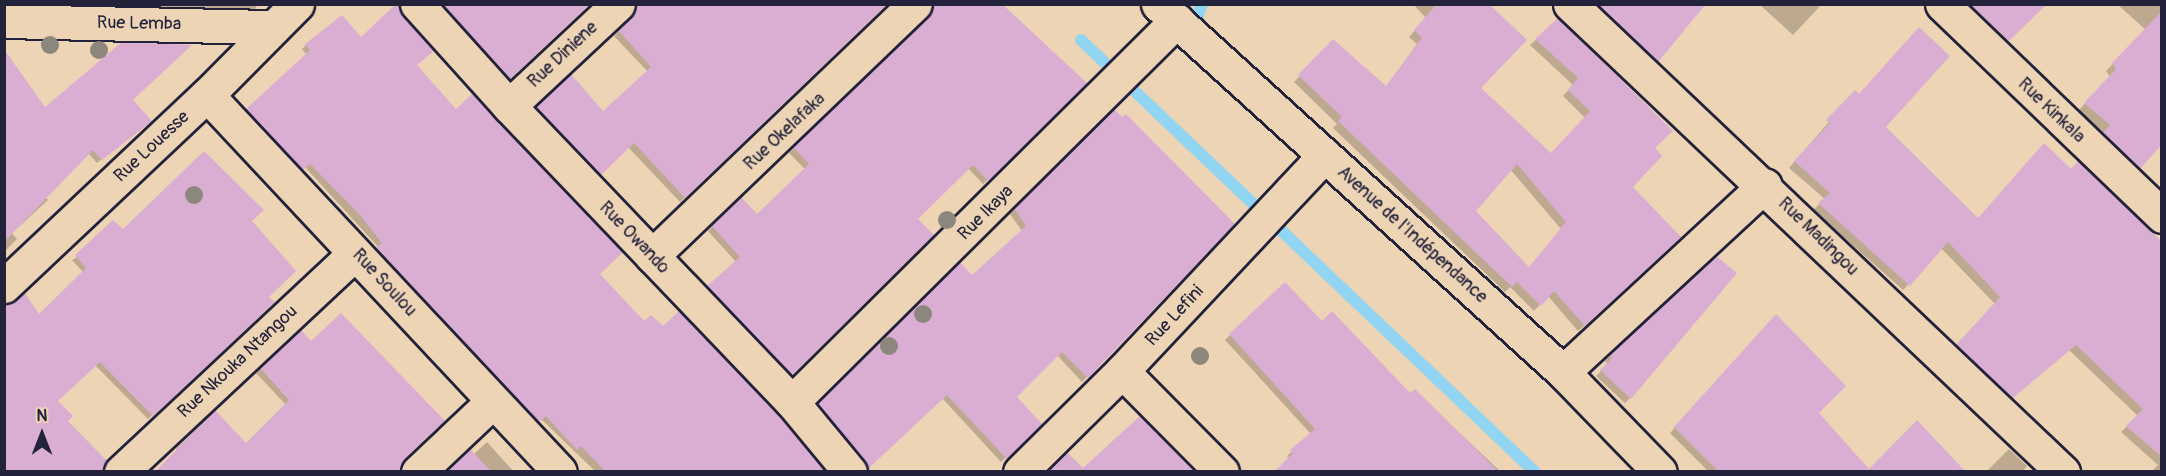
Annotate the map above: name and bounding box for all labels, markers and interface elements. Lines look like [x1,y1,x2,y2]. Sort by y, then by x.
street label: Rue Lemba [97,12,181,36]
street label: Rue Diniene [524,17,602,93]
street label: Rue Kinkala [2013,74,2089,148]
street label: Rue Okelafaka [740,89,830,175]
street label: Rue Louesse [110,107,194,187]
street label: Avenue de l'Indépendance [1332,162,1492,308]
street label: Rue Ikaya [954,181,1018,245]
street label: Rue Madingou [1773,193,1863,281]
street label: Rue Owando [594,197,674,279]
street label: Rue Soulou [347,245,421,321]
street label: Rue Lefini [1141,281,1209,351]
street label: Rue Nkouka Ntangou [174,301,302,423]
north arrow [12,404,72,464]
text: N [37,406,47,426]

